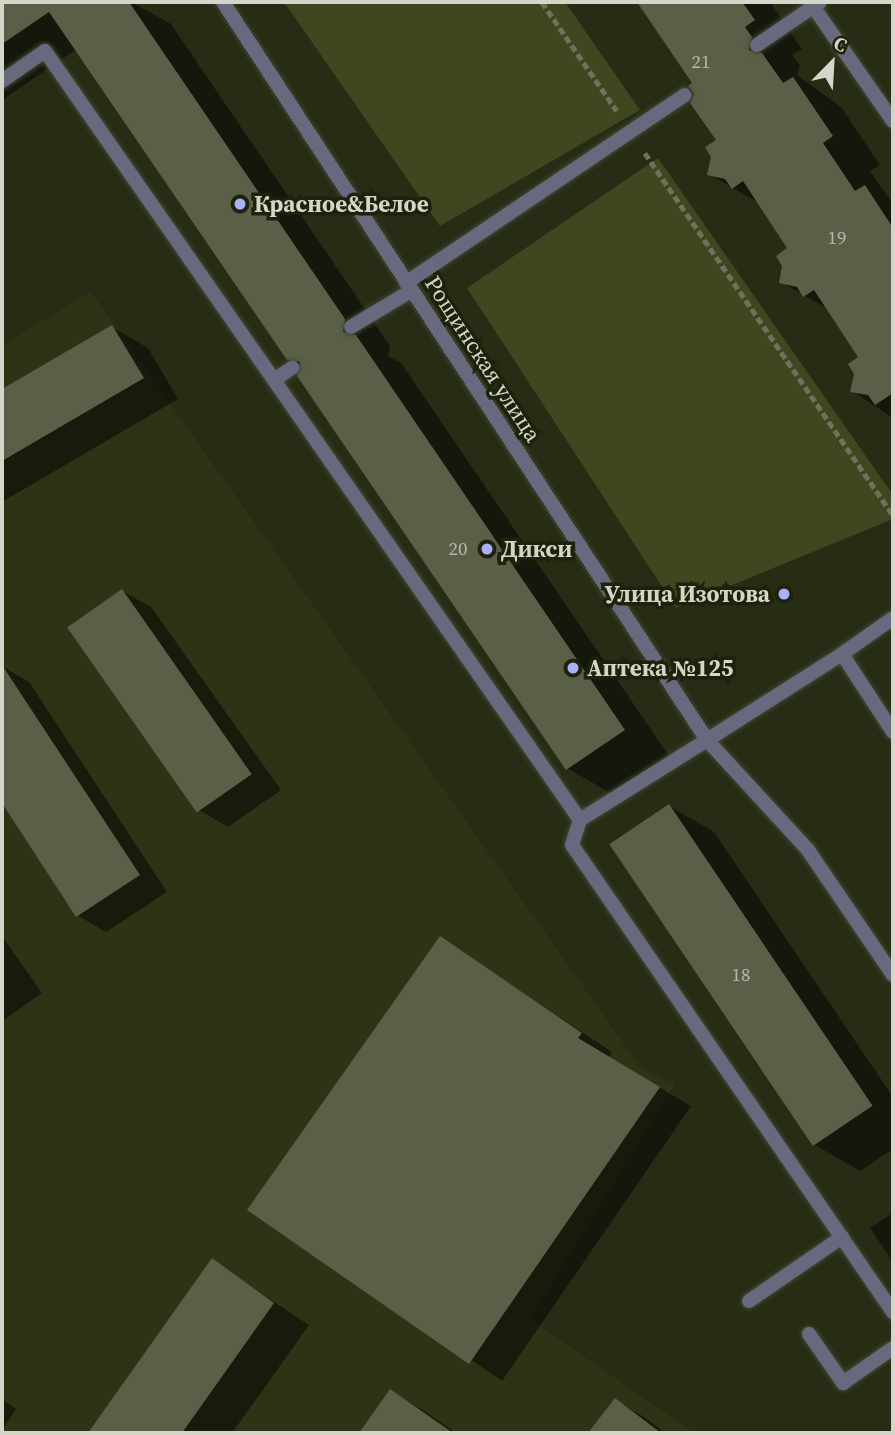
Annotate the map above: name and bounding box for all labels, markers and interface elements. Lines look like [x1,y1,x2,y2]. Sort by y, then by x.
north arrow [797,28,867,98]
text: С [830,30,851,58]
house number: 21 [692,51,710,73]
place label: Красное&Белое [254,190,429,218]
marker: Красное&Белое [232,196,248,212]
house number: 19 [828,227,846,249]
street label: Рощинская улица [419,271,547,447]
place label: Дикси [501,535,572,563]
house number: 20 [449,538,467,560]
marker: Дикси [479,541,495,557]
place label: Улица Изотова [604,580,770,608]
marker: Улица Изотова [776,586,792,602]
place label: Аптека №125 [587,654,733,682]
marker: Аптека №125 [565,660,581,676]
house number: 18 [732,964,750,986]

